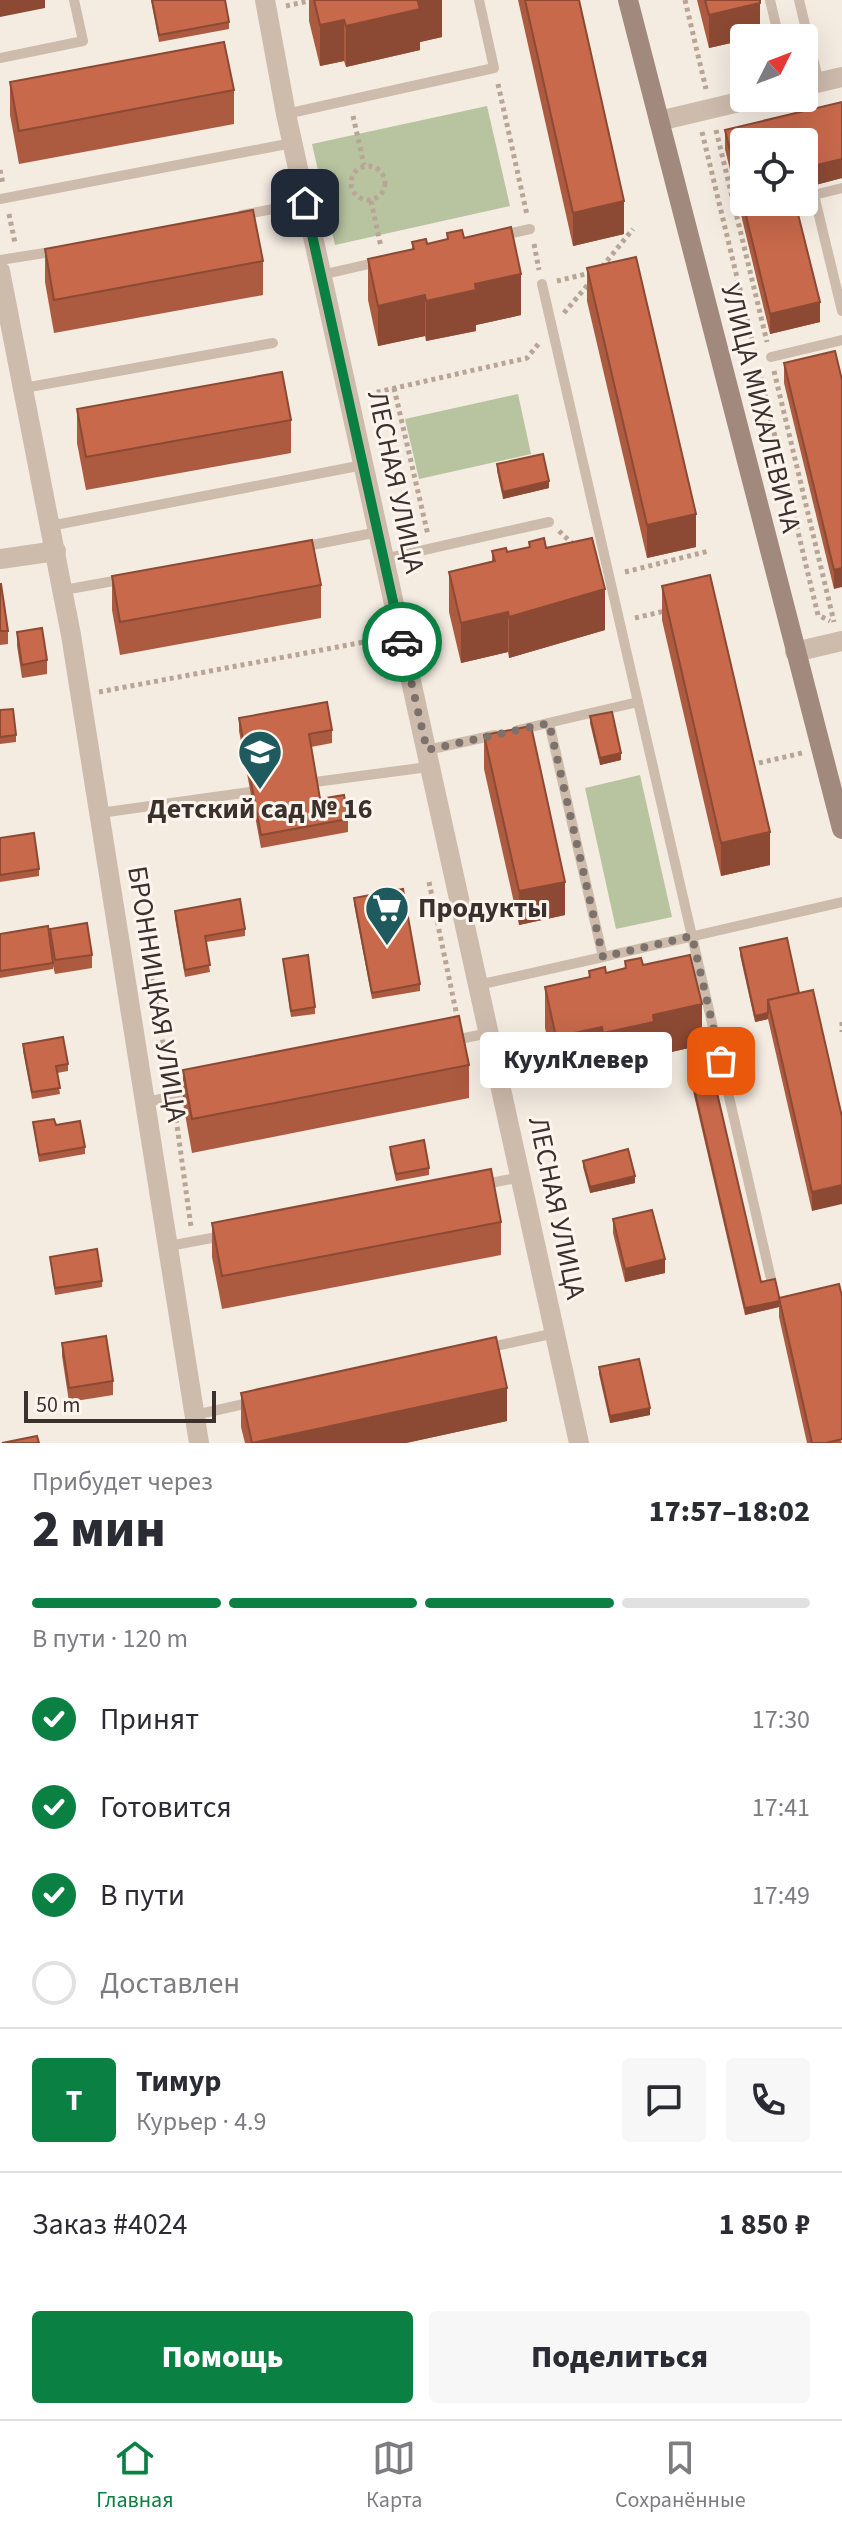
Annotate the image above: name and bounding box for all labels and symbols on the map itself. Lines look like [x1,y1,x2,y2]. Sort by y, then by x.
north arrow [730,24,818,112]
pin [271,169,339,237]
street label: УЛИЦА МИХАЛЕВИЧА [711,279,811,537]
street label: ЛЕСНАЯ УЛИЦА [357,387,435,578]
courier [362,602,442,682]
school or university icon: Детский сад № 16 [236,728,284,791]
place label: Детский сад № 16 [147,789,373,829]
street label: БРОННИЦКАЯ УЛИЦА [117,863,197,1126]
supermarket icon: Продукты [363,884,411,947]
place label: Продукты [418,888,548,928]
pin [687,1027,755,1095]
callout: КуулКлевер [481,1033,673,1089]
street label: ЛЕСНАЯ УЛИЦА [518,1113,596,1304]
scale bar [24,1387,216,1423]

